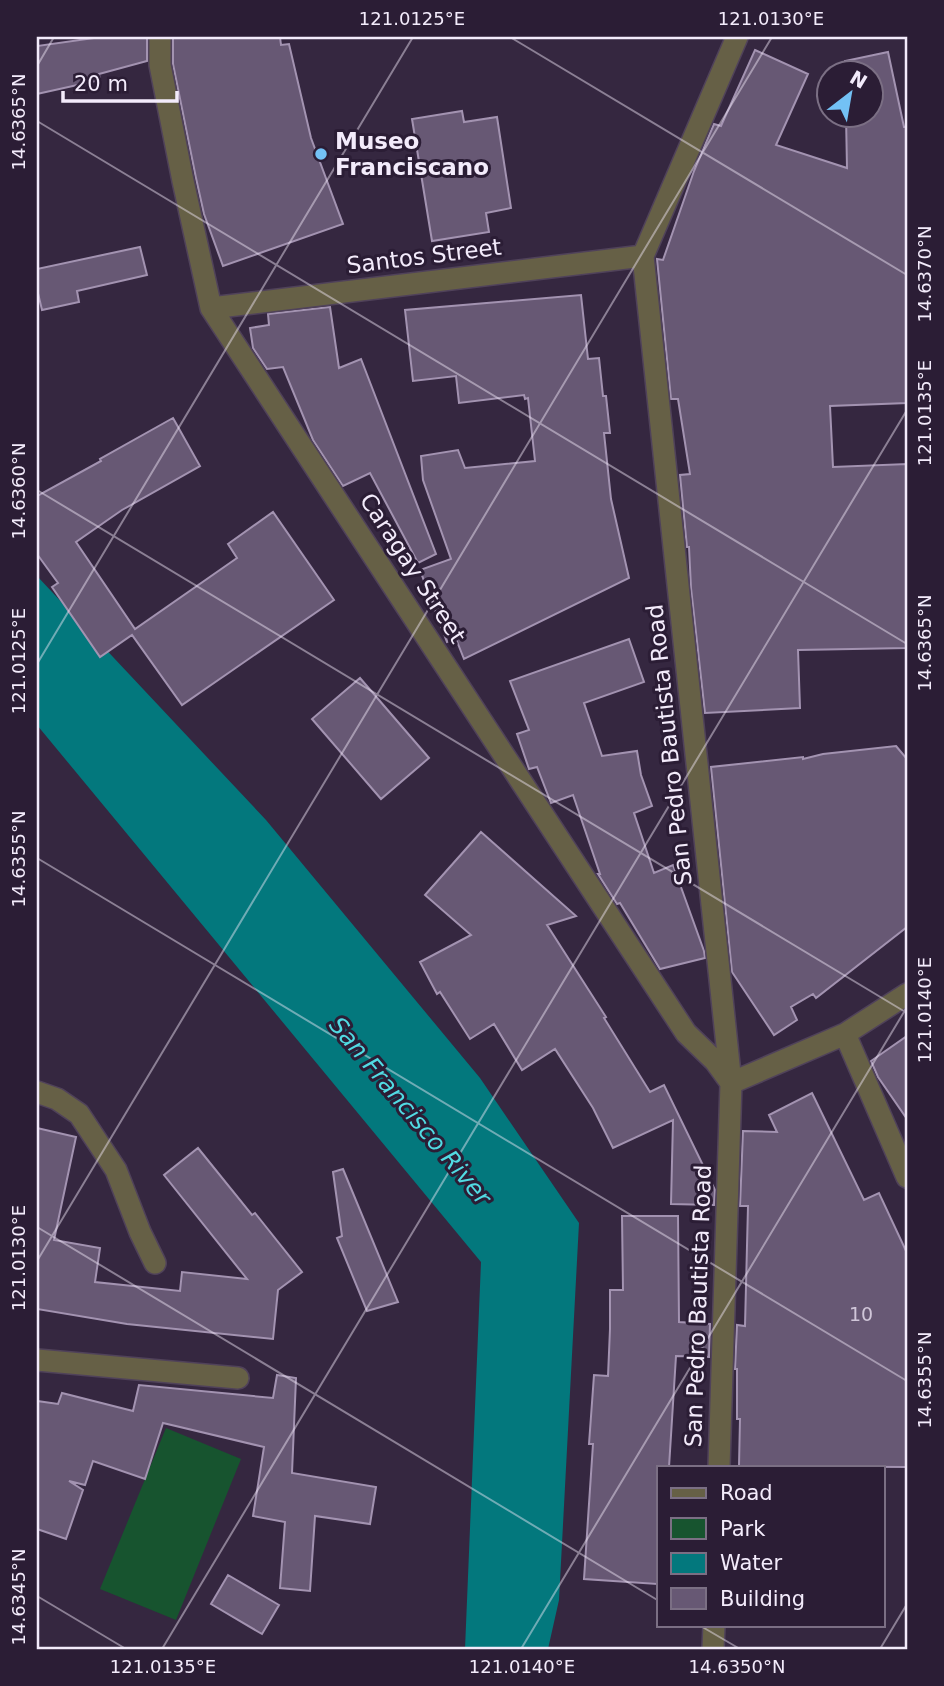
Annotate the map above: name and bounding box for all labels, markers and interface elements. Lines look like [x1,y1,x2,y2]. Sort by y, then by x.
text: 121.0125°E [359,8,465,29]
text: 121.0130°E [718,8,824,29]
scale bar [63,60,177,104]
north arrow [814,60,884,130]
text: N [846,66,871,93]
text: 20 m [74,72,128,96]
text: 14.6365°N [8,74,29,170]
place label: Museo Franciscano [335,128,489,180]
marker: Museo Franciscano [313,146,329,162]
text: 14.6370°N [914,226,935,322]
street label: Santos Street [345,234,503,278]
text: 121.0135°E [914,360,935,466]
text: 14.6360°N [8,443,29,539]
street label: Caragay Street [355,488,471,648]
text: 14.6365°N [914,595,935,691]
street label: San Pedro Bautista Road [641,603,697,887]
text: 121.0125°E [8,608,29,714]
text: 14.6355°N [8,811,29,907]
text: 121.0140°E [914,957,935,1063]
water label: San Francisco River [323,1011,498,1212]
street label: San Pedro Bautista Road [680,1164,716,1448]
text: 121.0130°E [8,1205,29,1311]
house number: 10 [849,1303,873,1325]
text: 14.6355°N [914,1332,935,1428]
legend [657,1466,884,1626]
text: Road [720,1481,773,1505]
text: Park [720,1517,766,1541]
text: 14.6345°N [8,1549,29,1645]
text: Water [720,1551,782,1575]
text: Building [720,1587,805,1611]
text: 121.0135°E [110,1656,216,1677]
text: 121.0140°E [469,1656,575,1677]
text: 14.6350°N [689,1656,785,1677]

